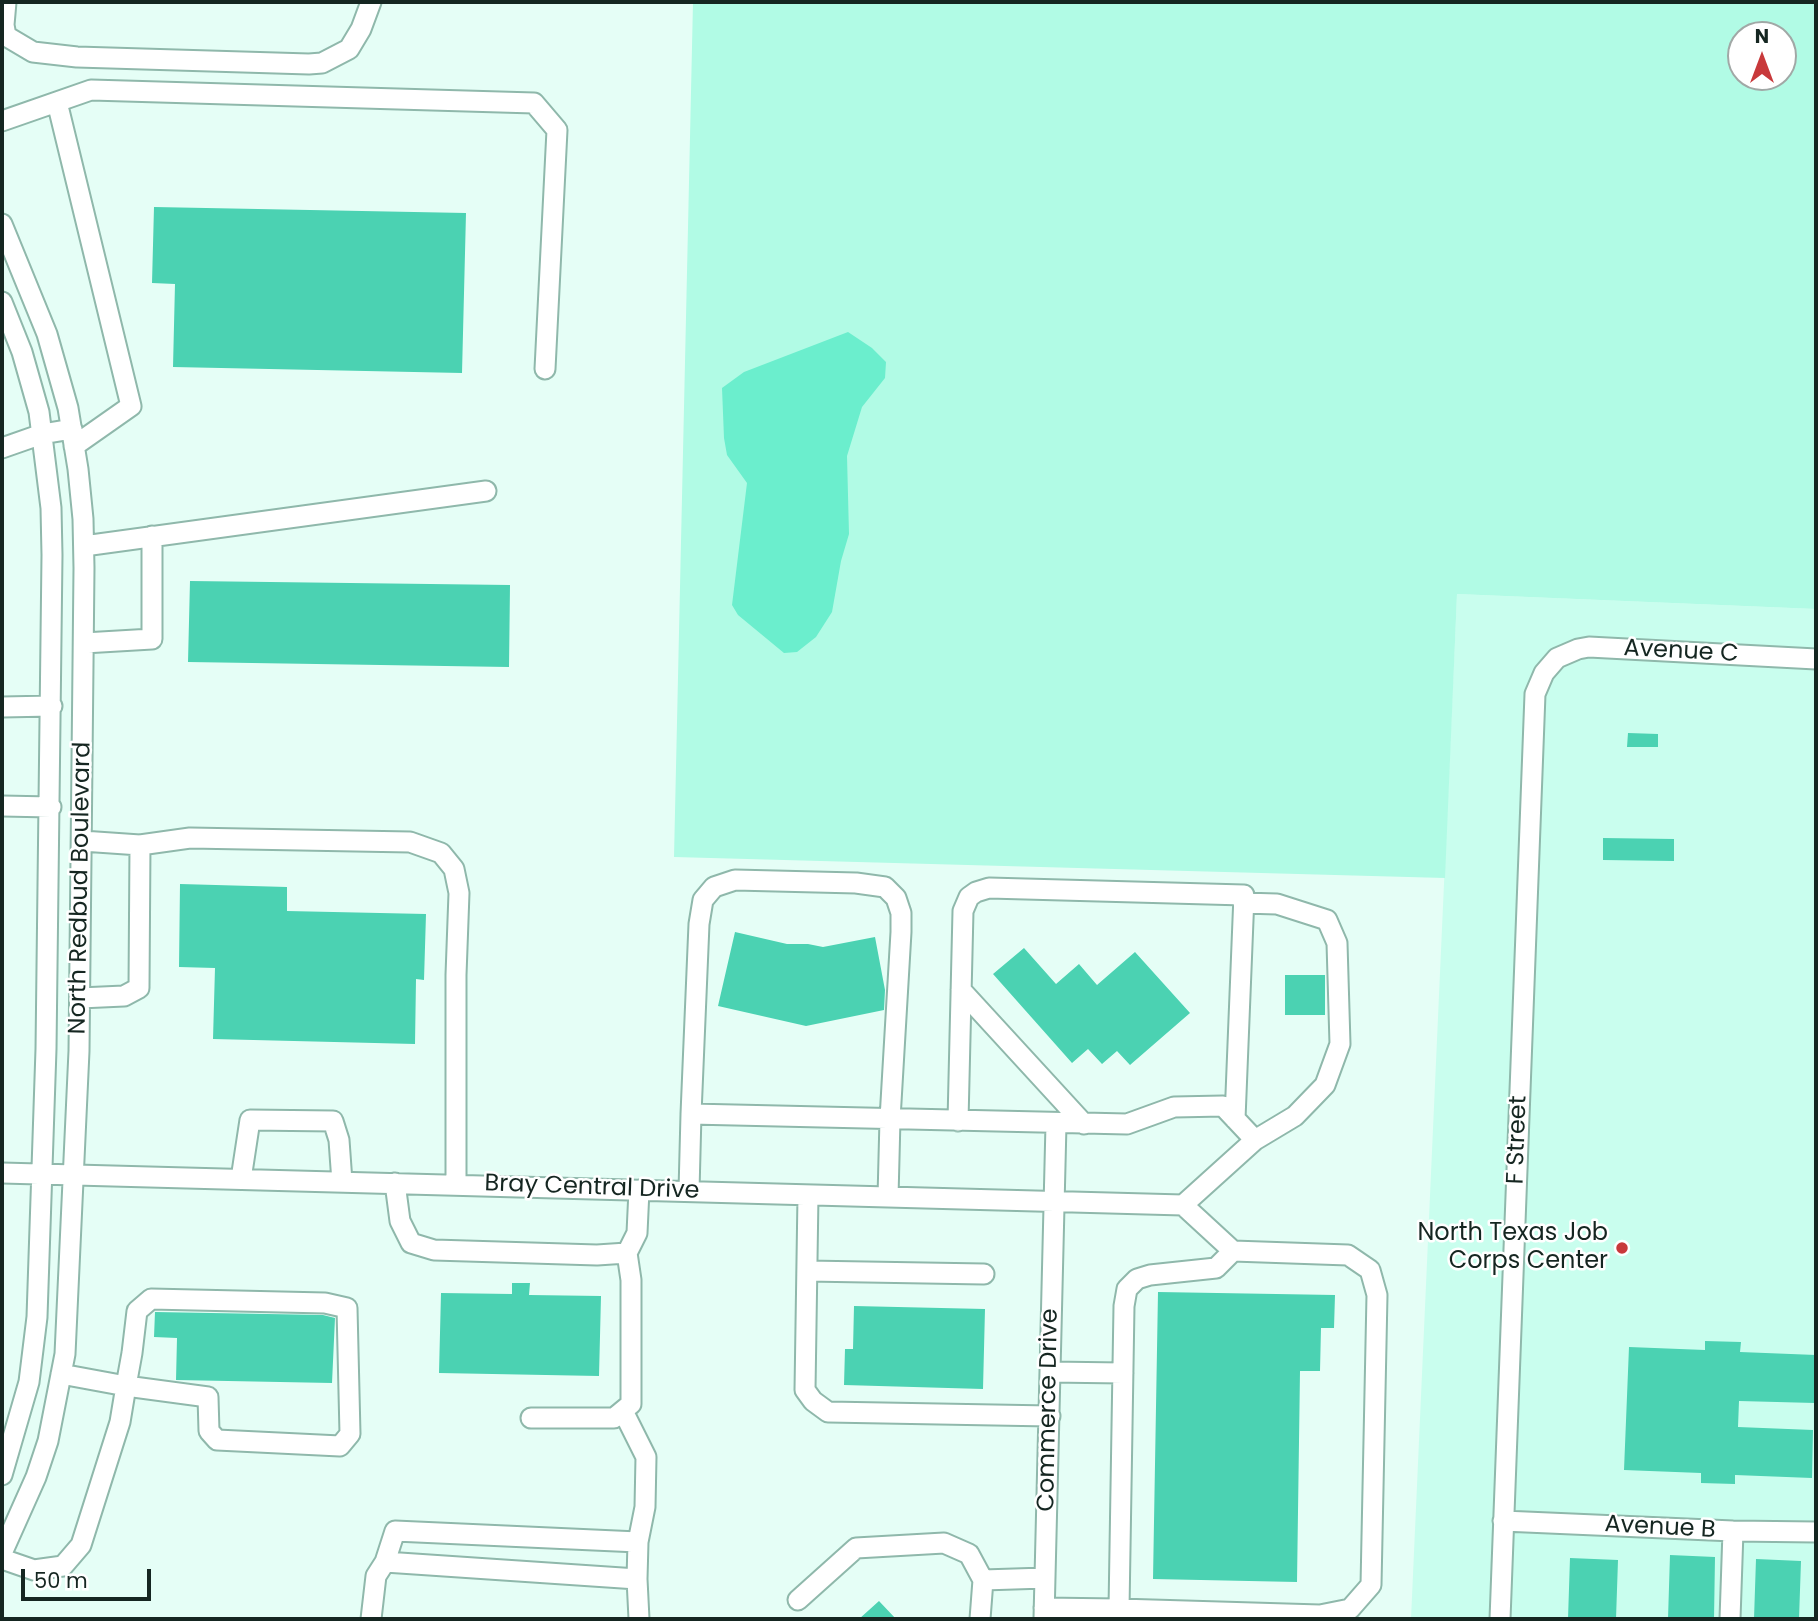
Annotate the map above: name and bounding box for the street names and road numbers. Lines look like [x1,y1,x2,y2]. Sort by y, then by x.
street label: Avenue C [1623,635,1739,669]
street label: North Redbud Boulevard [64,741,98,1035]
street label: F Street [1502,1095,1534,1185]
street label: Bray Central Drive [484,1170,700,1206]
street label: Commerce Drive [1033,1308,1065,1512]
street label: Avenue B [1604,1511,1716,1545]

